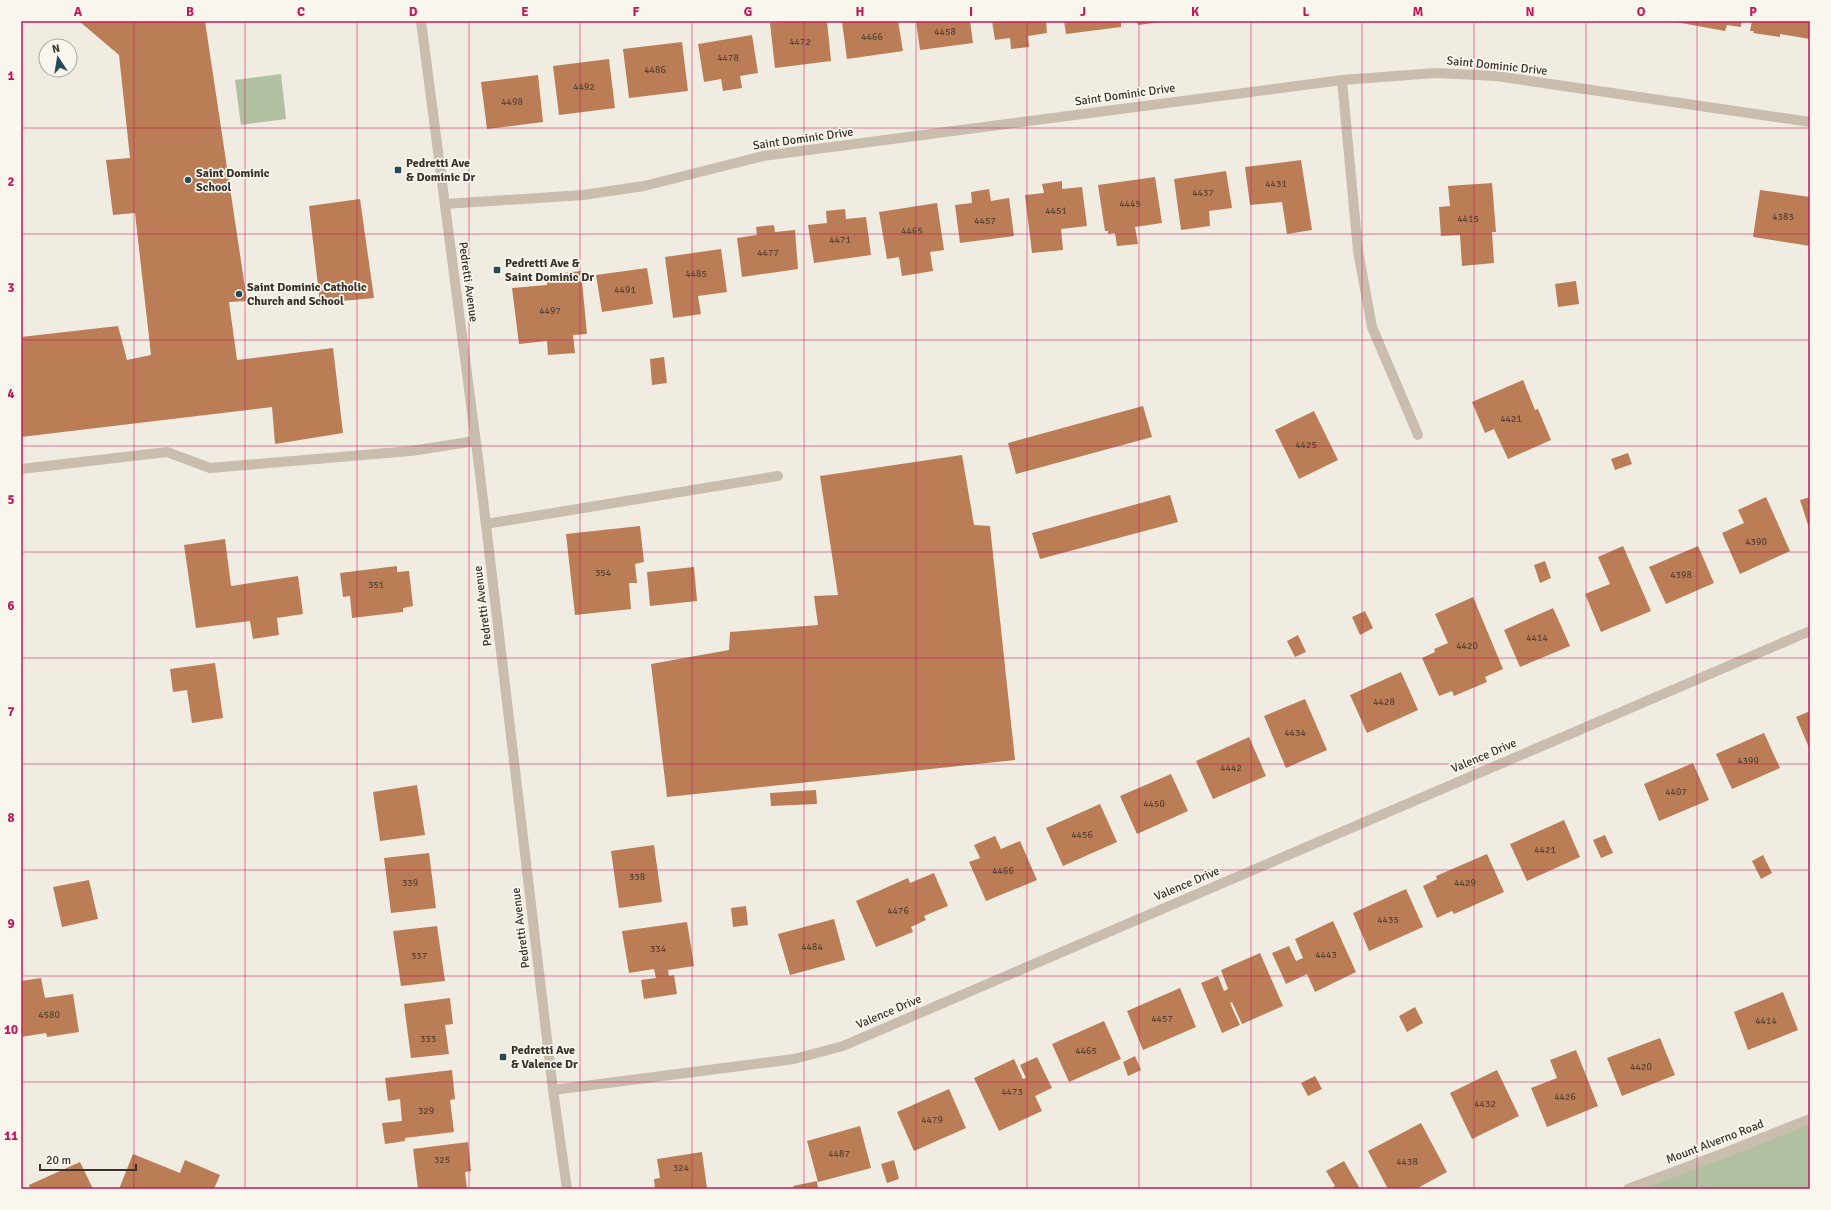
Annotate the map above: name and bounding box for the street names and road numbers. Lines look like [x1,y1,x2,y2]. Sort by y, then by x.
street label: Saint Dominic Drive [1446,53,1548,79]
street label: Saint Dominic Drive [1074,81,1176,109]
street label: Saint Dominic Drive [752,125,854,153]
street label: Pedretti Avenue [455,241,481,323]
street label: Pedretti Avenue [471,565,495,647]
street label: Valence Drive [1449,736,1519,776]
street label: Valence Drive [1152,864,1222,904]
street label: Pedretti Avenue [509,887,533,969]
street label: Valence Drive [854,992,924,1032]
street label: Mount Alverno Road [1664,1116,1766,1168]

